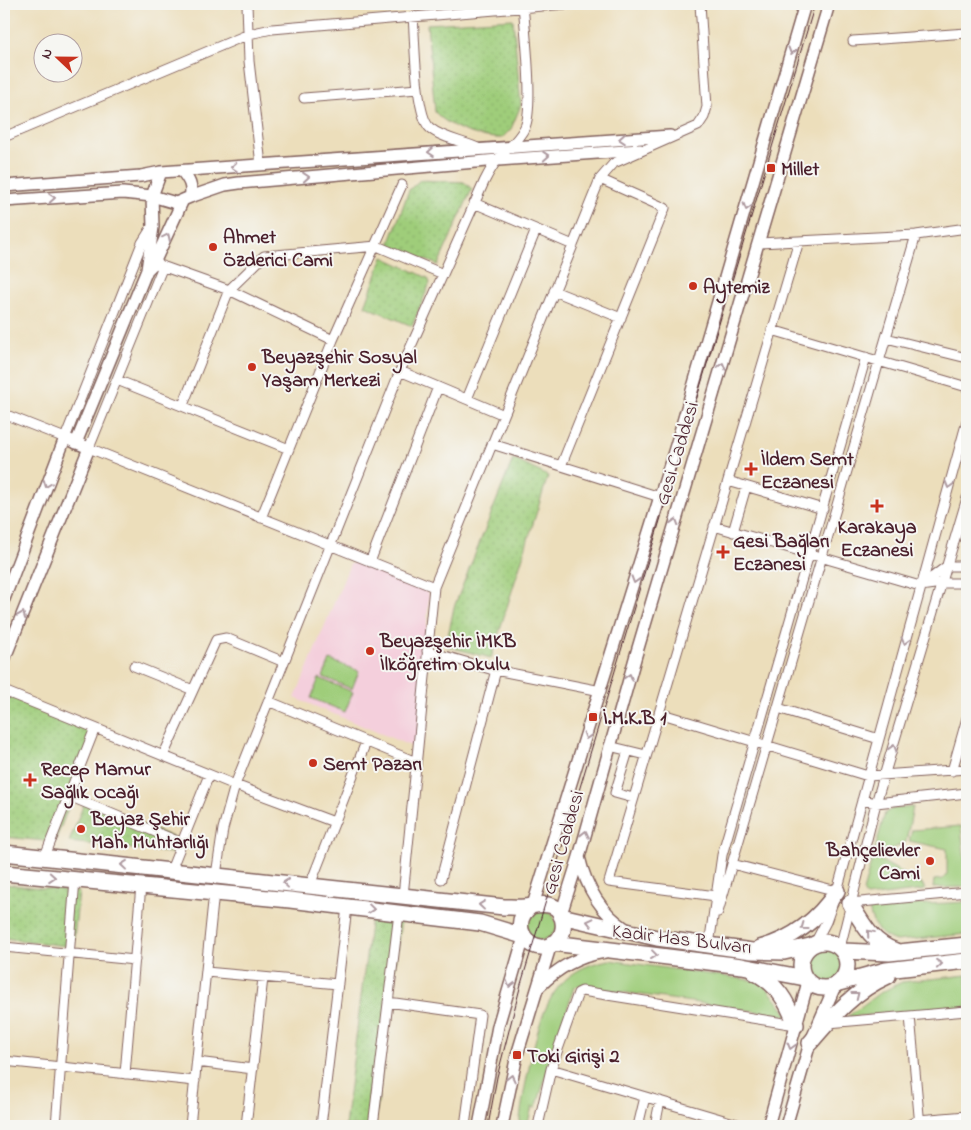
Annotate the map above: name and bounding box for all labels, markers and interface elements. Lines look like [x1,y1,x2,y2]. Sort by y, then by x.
north arrow [32,32,82,82]
text: N [36,45,59,62]
one-way arrow [787,46,797,54]
one-way arrow [618,134,626,145]
one-way arrow [427,147,435,158]
one-way arrow [543,151,551,162]
place label: Millet [781,156,819,185]
one-way arrow [230,161,238,172]
marker: Millet [765,162,777,174]
one-way arrow [302,171,310,182]
one-way arrow [49,192,57,203]
one-way arrow [742,202,752,210]
place label: Ahmet Özderici Cami [223,224,333,276]
one-way arrow [161,233,171,242]
marker: Ahmet Özderici Cami [207,241,219,253]
place label: Aytemiz [703,274,770,304]
marker: Aytemiz [687,280,699,292]
place label: Beyazşehir Sosyal Yaşam Merkezi [261,344,417,396]
marker: Beyazşehir Sosyal Yaşam Merkezi [246,361,258,373]
one-way arrow [717,362,727,371]
street label: Gesi Caddesi [649,398,708,509]
place label: İldem Semt Eczanesi [761,446,854,498]
marker: İldem Semt Eczanesi [745,463,757,475]
one-way arrow [43,479,53,488]
one-way arrow [945,480,955,488]
marker: Karakaya Eczanesi [871,500,883,512]
place label: Karakaya Eczanesi [838,514,917,566]
one-way arrow [670,518,680,526]
place label: Gesi Bağları Eczanesi [733,528,830,580]
marker: Gesi Bağları Eczanesi [717,546,729,558]
one-way arrow [630,576,640,584]
one-way arrow [16,611,26,619]
place label: Beyazşehir İMKB İlköğretim Okulu [379,628,517,681]
one-way arrow [901,637,911,645]
marker: Beyazşehir İMKB İlköğretim Okulu [364,645,376,657]
one-way arrow [624,674,634,682]
place label: İ.M.K.B 1 [603,705,667,734]
marker: İ.M.K.B 1 [587,711,599,723]
one-way arrow [583,731,593,739]
one-way arrow [887,745,897,753]
place label: Semt Pazarı [323,751,423,780]
place label: Recep Mamur Sağlık Ocağı [41,756,152,809]
marker: Semt Pazarı [307,757,319,769]
marker: Recep Mamur Sağlık Ocağı [23,773,37,787]
street label: Gesi Caddesi [536,787,593,898]
place label: Beyaz Şehir Mah. Muhtarlığı [90,806,209,859]
marker: Beyaz Şehir Mah. Muhtarlığı [75,823,87,835]
one-way arrow [579,829,590,838]
place label: Bahçelievler Cami [825,837,921,889]
marker: Bahçelievler Cami [924,855,936,867]
one-way arrow [120,860,128,871]
one-way arrow [49,871,57,882]
one-way arrow [281,878,289,889]
one-way arrow [478,900,486,911]
one-way arrow [367,903,375,914]
one-way arrow [585,917,594,928]
street label: Kadir Has Bulvarı [610,918,753,963]
one-way arrow [801,921,810,930]
one-way arrow [867,929,876,938]
one-way arrow [650,949,658,959]
one-way arrow [935,959,943,970]
one-way arrow [506,979,516,988]
one-way arrow [850,992,859,1000]
one-way arrow [786,1041,796,1049]
place label: Toki Girişi 2 [527,1043,620,1072]
marker: Toki Girişi 2 [511,1049,523,1061]
one-way arrow [505,1074,516,1083]

